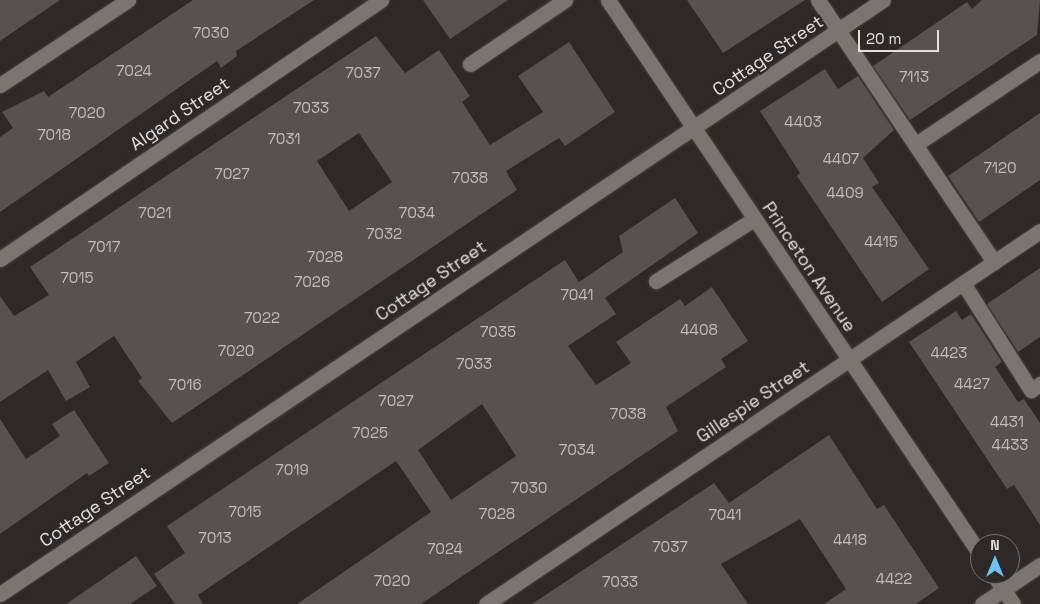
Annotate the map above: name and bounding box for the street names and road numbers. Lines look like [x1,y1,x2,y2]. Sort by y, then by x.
street label: Cottage Street [709,11,827,101]
street label: Algard Street [126,73,234,155]
street label: Princeton Avenue [757,198,861,336]
street label: Cottage Street [372,236,490,326]
street label: Gillespie Street [692,356,814,448]
street label: Cottage Street [36,462,154,552]

